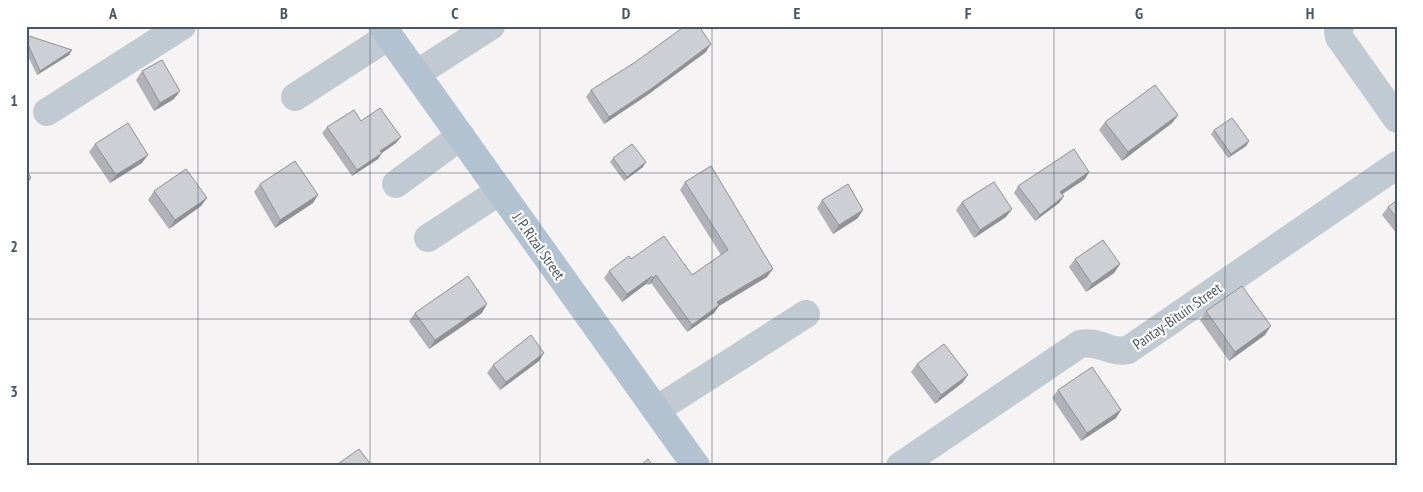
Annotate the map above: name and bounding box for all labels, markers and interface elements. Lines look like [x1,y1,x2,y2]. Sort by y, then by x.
text: A [108,3,118,23]
text: B [280,3,288,23]
text: C [451,3,459,23]
text: D [622,3,631,23]
text: E [794,3,801,23]
text: F [965,3,972,23]
text: G [1135,3,1143,23]
text: H [1306,3,1314,23]
text: 1 [10,90,18,110]
street label: J. P. Rizal Street [508,208,569,283]
text: 2 [10,236,18,256]
street label: Pantay-Bituin Street [1129,278,1225,354]
text: 3 [10,381,18,401]

